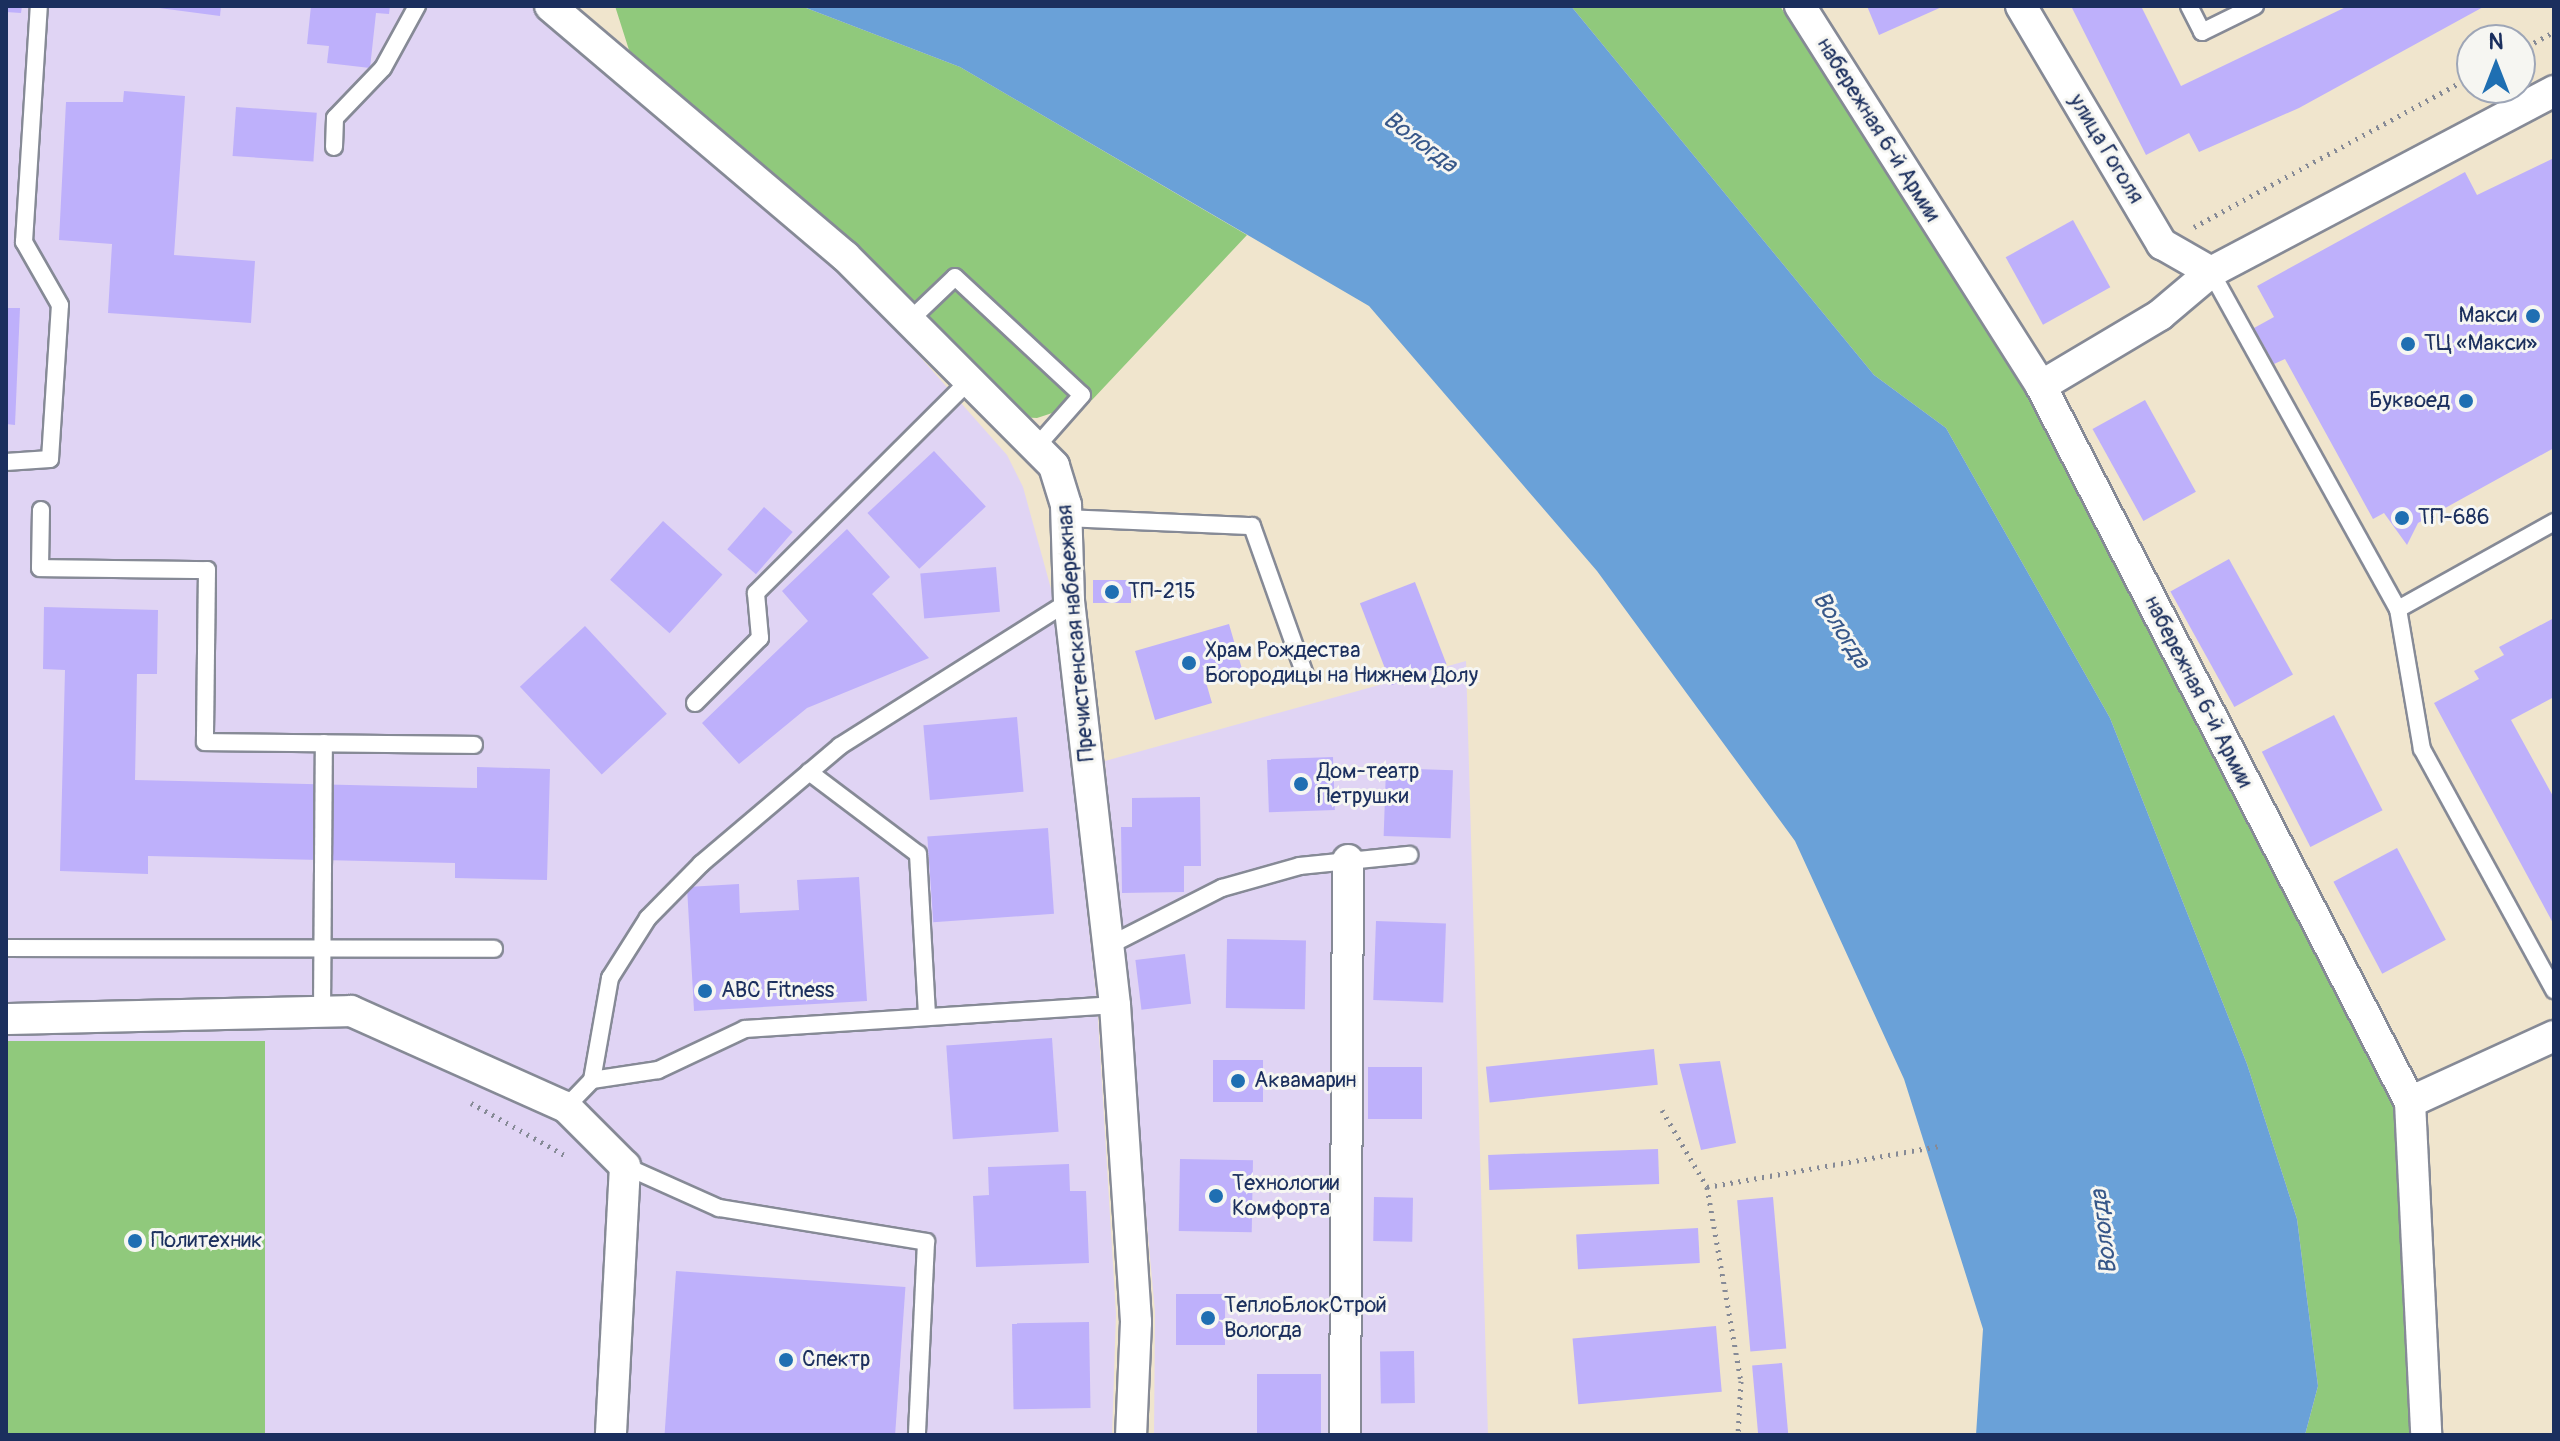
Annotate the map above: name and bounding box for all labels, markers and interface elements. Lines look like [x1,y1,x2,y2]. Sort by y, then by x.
north arrow [2456,24,2536,104]
text: N [2489,28,2503,56]
street label: набережная 6-й Армии [1811,33,1945,227]
street label: улица Гоголя [2063,89,2149,209]
water label: Вологда [1377,105,1463,179]
place label: Макси [2459,303,2517,329]
marker: Макси [2524,307,2542,325]
place label: ТЦ «Макси» [2424,331,2537,357]
marker: ТЦ «Макси» [2399,335,2417,353]
place label: Буквоед [2369,388,2450,414]
marker: Буквоед [2457,392,2475,410]
street label: Пречистенская набережная [1052,504,1100,762]
place label: ТП-686 [2418,505,2489,531]
marker: ТП-686 [2393,509,2411,527]
place label: ТП-215 [1128,579,1196,605]
marker: ТП-215 [1103,583,1121,601]
water label: Вологда [1806,586,1876,674]
street label: набережная 6-й Армии [2138,592,2258,792]
place label: Храм Рождества Богородицы на Нижнем Долу [1205,637,1478,688]
marker: Храм Рождества Богородицы на Нижнем Долу [1180,654,1198,672]
place label: Дом-театр Петрушки [1317,758,1419,810]
marker: Дом-театр Петрушки [1292,775,1310,793]
place label: ABC Fitness [721,978,834,1004]
marker: ABC Fitness [696,982,714,1000]
place label: Аквамарин [1254,1068,1357,1094]
marker: Аквамарин [1229,1072,1247,1090]
place label: Технологии Комфорта [1232,1170,1339,1222]
marker: Технологии Комфорта [1207,1187,1225,1205]
water label: Вологда [2085,1188,2123,1276]
place label: Политехник [151,1228,262,1254]
marker: Политехник [126,1232,144,1250]
place label: ТеплоБлокСтрой Вологда [1224,1292,1387,1344]
marker: ТеплоБлокСтрой Вологда [1199,1309,1217,1327]
place label: Спектр [802,1347,870,1373]
marker: Спектр [777,1351,795,1369]

